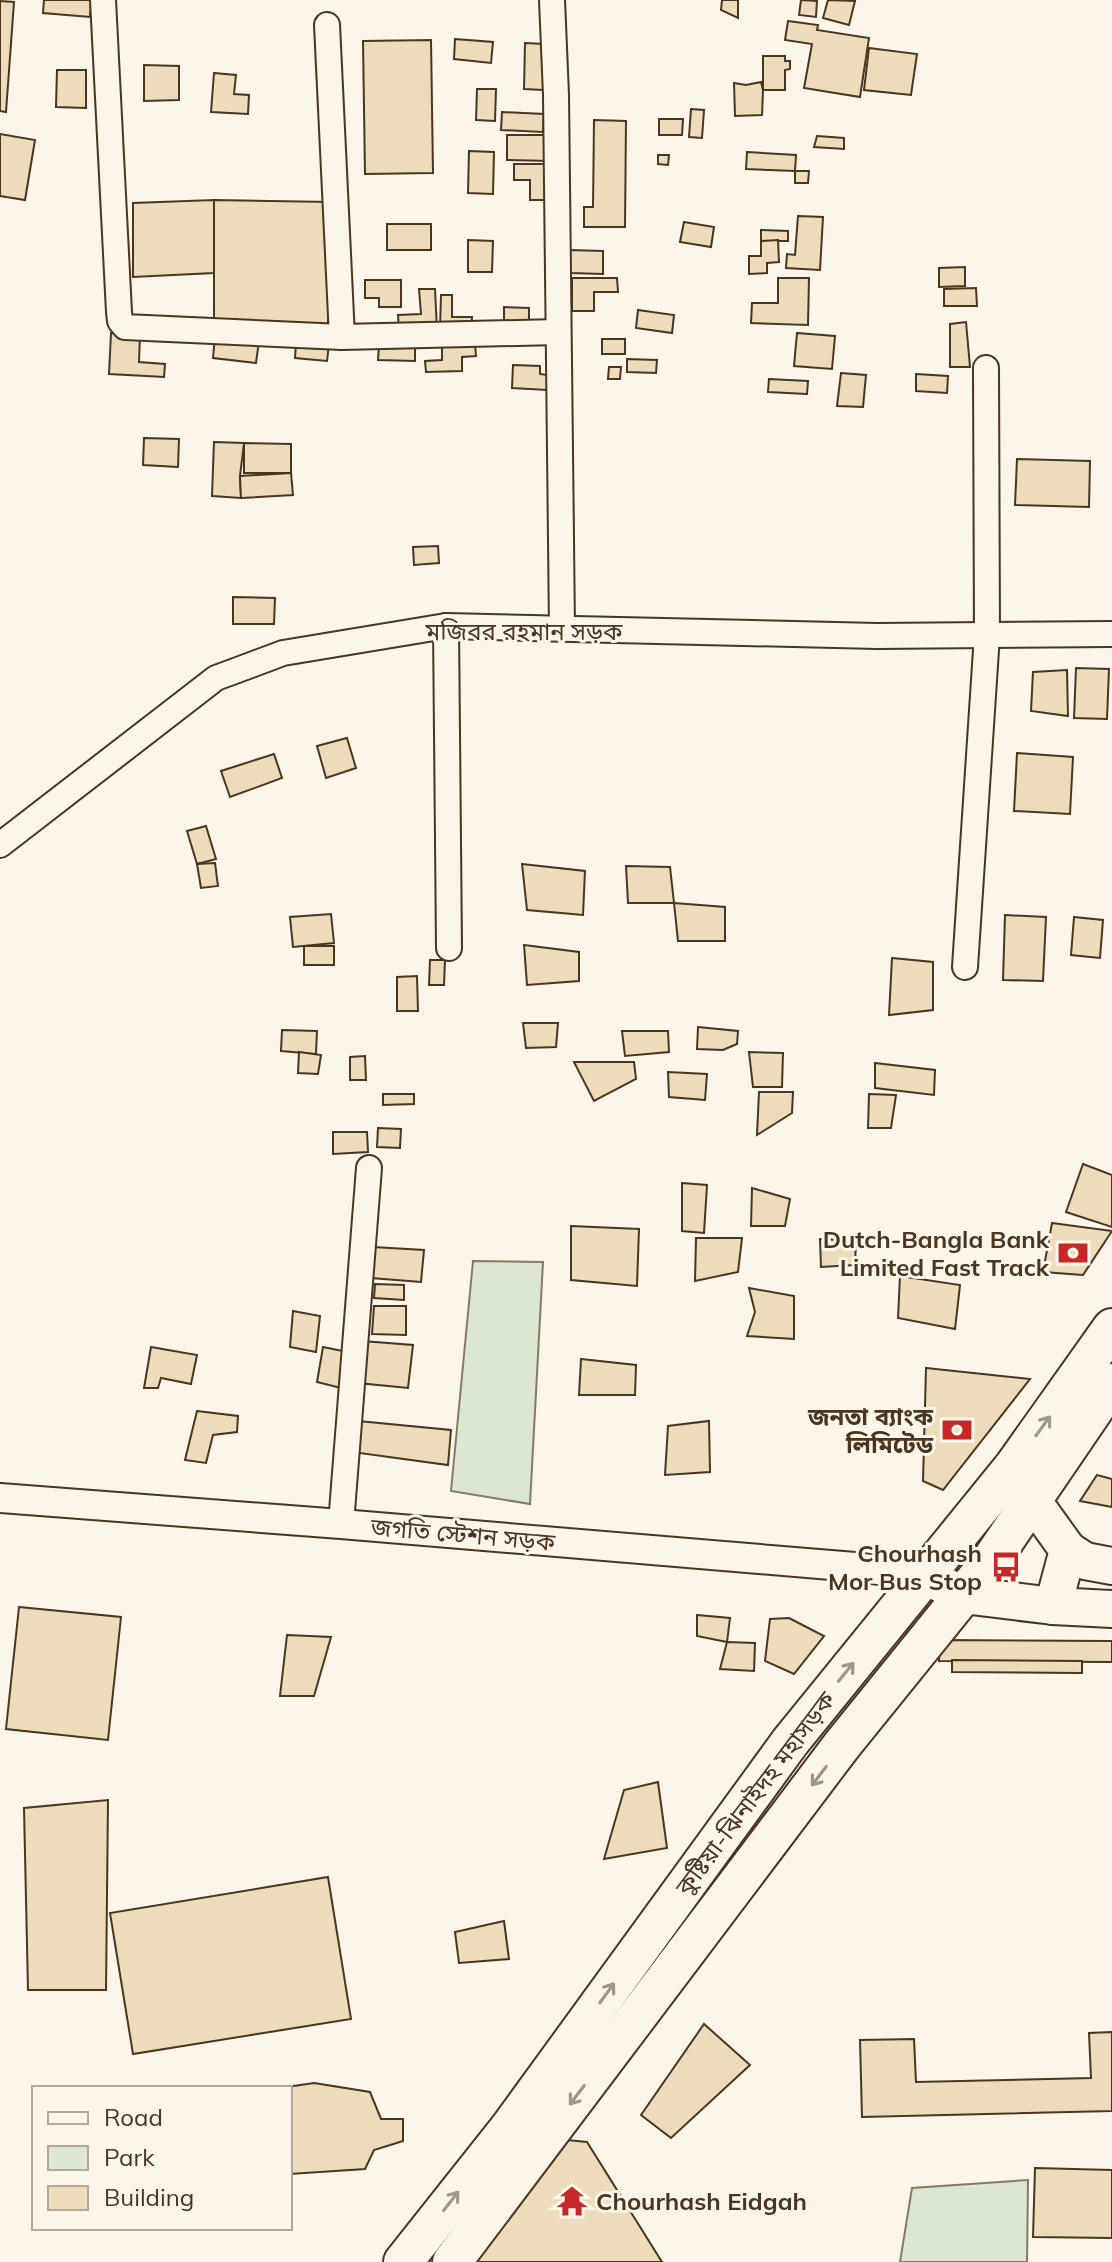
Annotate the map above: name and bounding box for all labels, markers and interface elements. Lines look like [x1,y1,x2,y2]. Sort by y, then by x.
street label: মজিবর রহমান সড়ক [425,616,623,646]
place label: Dutch-Bangla Bank Limited Fast Track [823,1224,1050,1282]
bank icon: Dutch-Bangla Bank Limited Fast Track [1056,1236,1090,1270]
place label: জনতা ব্যাংক লিমিটেড [807,1401,934,1459]
bank icon: জনতা ব্যাংক লিমিটেড [940,1413,974,1447]
one-way arrow [1035,1415,1052,1437]
street label: জগতি স্টেশন সড়ক [369,1511,557,1557]
place label: Chourhash Mor Bus Stop [828,1538,982,1596]
bus stop icon: Chourhash Mor Bus Stop [989,1550,1023,1584]
one-way arrow [837,1662,855,1683]
street label: কুষ্টিয়া-ঝিনাইদহ মহাসড়ক [668,1685,842,1901]
one-way arrow [811,1765,828,1786]
one-way arrow [599,1983,616,2004]
one-way arrow [569,2084,586,2105]
legend [32,2086,292,2230]
text: Road [104,2102,163,2132]
text: Park [104,2142,155,2172]
text: Building [104,2182,194,2212]
temple icon: Chourhash Eidgah [555,2184,589,2218]
place label: Chourhash Eidgah [596,2186,807,2216]
one-way arrow [442,2191,460,2212]

